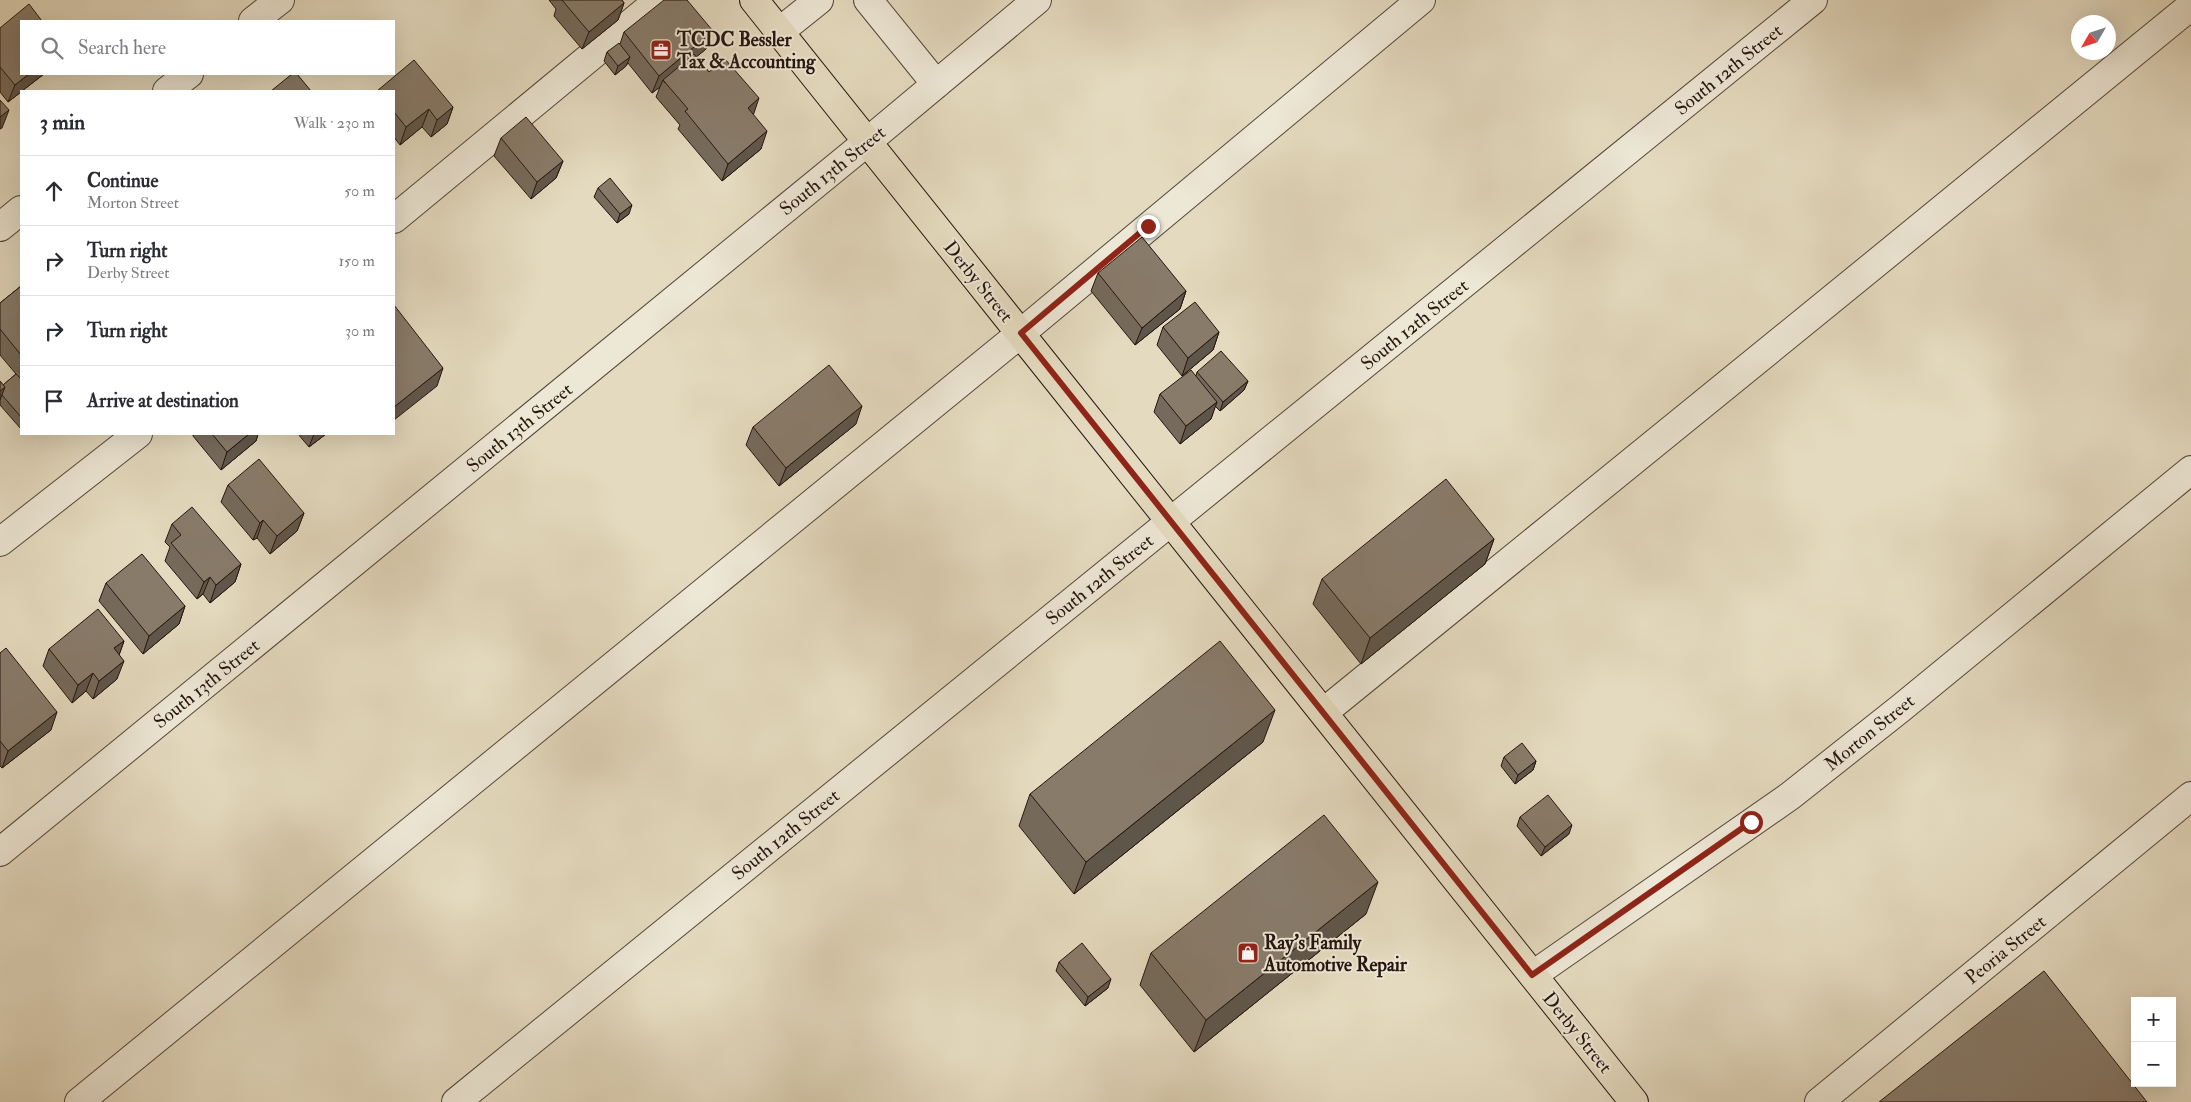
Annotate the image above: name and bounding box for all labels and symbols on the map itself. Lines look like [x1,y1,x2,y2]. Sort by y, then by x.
north arrow [2071,15,2116,60]
street label: South 12th Street [1670,19,1787,121]
place label: TCDC Bessler Tax & Accounting [676,28,816,75]
office icon: TCDC Bessler Tax & Accounting [649,38,673,62]
street label: South 13th Street [775,121,891,221]
route end [1137,215,1160,238]
street label: Derby Street [938,236,1018,327]
street label: South 12th Street [1356,274,1473,376]
street label: South 13th Street [462,378,578,478]
street label: South 12th Street [1041,529,1158,631]
street label: South 13th Street [149,634,265,734]
street label: Morton Street [1820,689,1920,776]
street label: South 12th Street [727,784,844,886]
route start [1740,811,1763,834]
street label: Peoria Street [1960,910,2051,990]
place label: Ray's Family Automotive Repair [1263,931,1408,978]
shop icon: Ray's Family Automotive Repair [1236,941,1260,965]
street label: Derby Street [1537,987,1617,1078]

